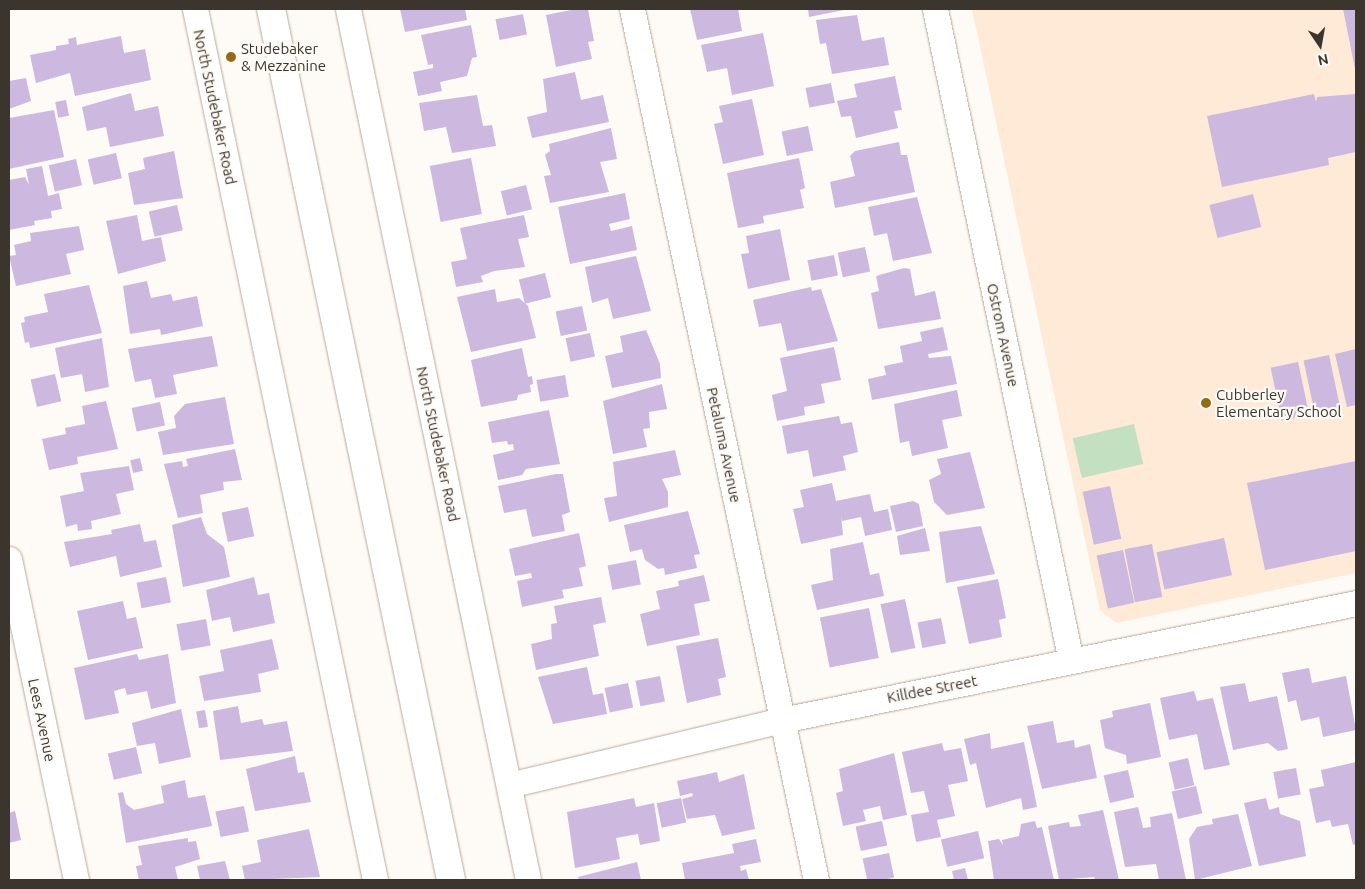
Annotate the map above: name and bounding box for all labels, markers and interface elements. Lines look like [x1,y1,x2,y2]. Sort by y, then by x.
north arrow [1295,20,1345,70]
street label: North Studebaker Road [190,28,240,186]
place label: Studebaker & Mezzanine [241,39,326,74]
marker: Studebaker & Mezzanine [225,51,237,63]
text: N [1316,51,1330,69]
street label: Ostrom Avenue [983,282,1023,388]
street label: North Studebaker Road [413,365,463,523]
place label: Cubberley Elementary School [1216,385,1342,420]
street label: Petaluma Avenue [703,386,745,504]
marker: Cubberley Elementary School [1200,397,1212,409]
street label: Killdee Street [885,671,979,707]
street label: Lees Avenue [24,677,60,763]

